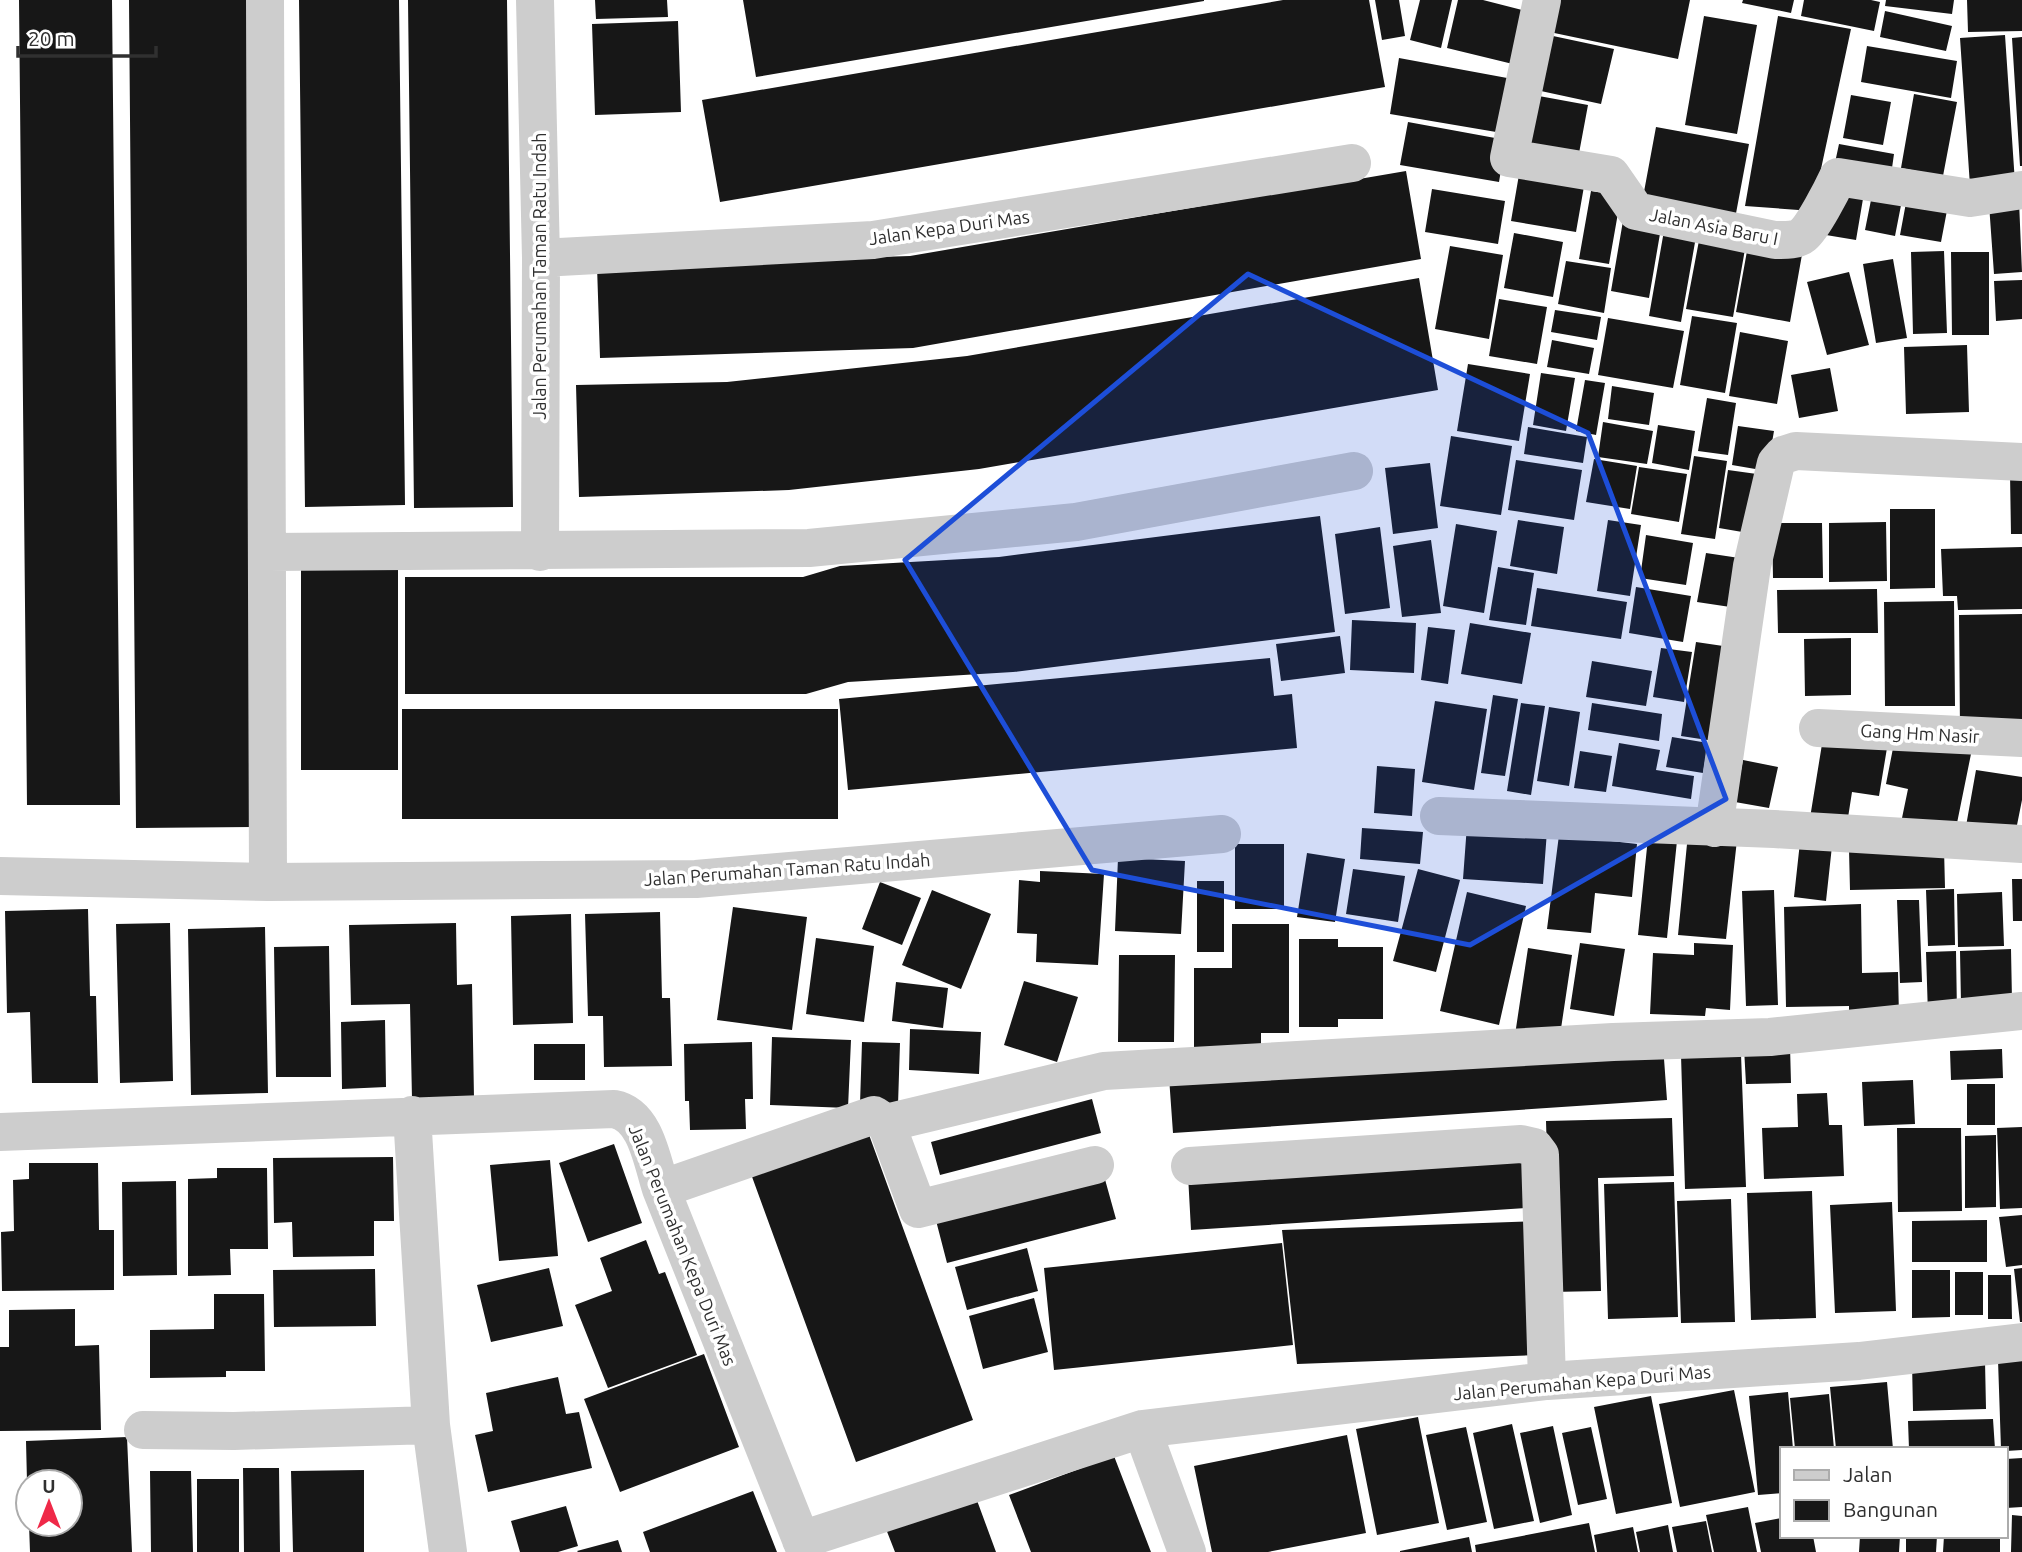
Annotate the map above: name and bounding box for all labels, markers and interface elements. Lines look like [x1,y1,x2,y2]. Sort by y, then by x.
scale bar [18,14,156,58]
text: 20 m [28,26,75,50]
street label: Jalan Perumahan Taman Ratu Indah [529,132,549,420]
street label: Jalan Asia Baru I [1648,204,1780,248]
street label: Jalan Kepa Duri Mas [867,206,1031,248]
street label: Gang Hm Nasir [1860,720,1980,746]
street label: Jalan Perumahan Taman Ratu Indah [643,849,931,889]
street label: Jalan Perumahan Kepa Duri Mas [625,1122,741,1369]
street label: Jalan Perumahan Kepa Duri Mas [1452,1361,1712,1403]
legend [1780,1447,2008,1538]
text: Jalan [1843,1462,1892,1486]
north arrow [14,1468,84,1538]
text: U [42,1475,56,1497]
text: Bangunan [1843,1497,1938,1521]

